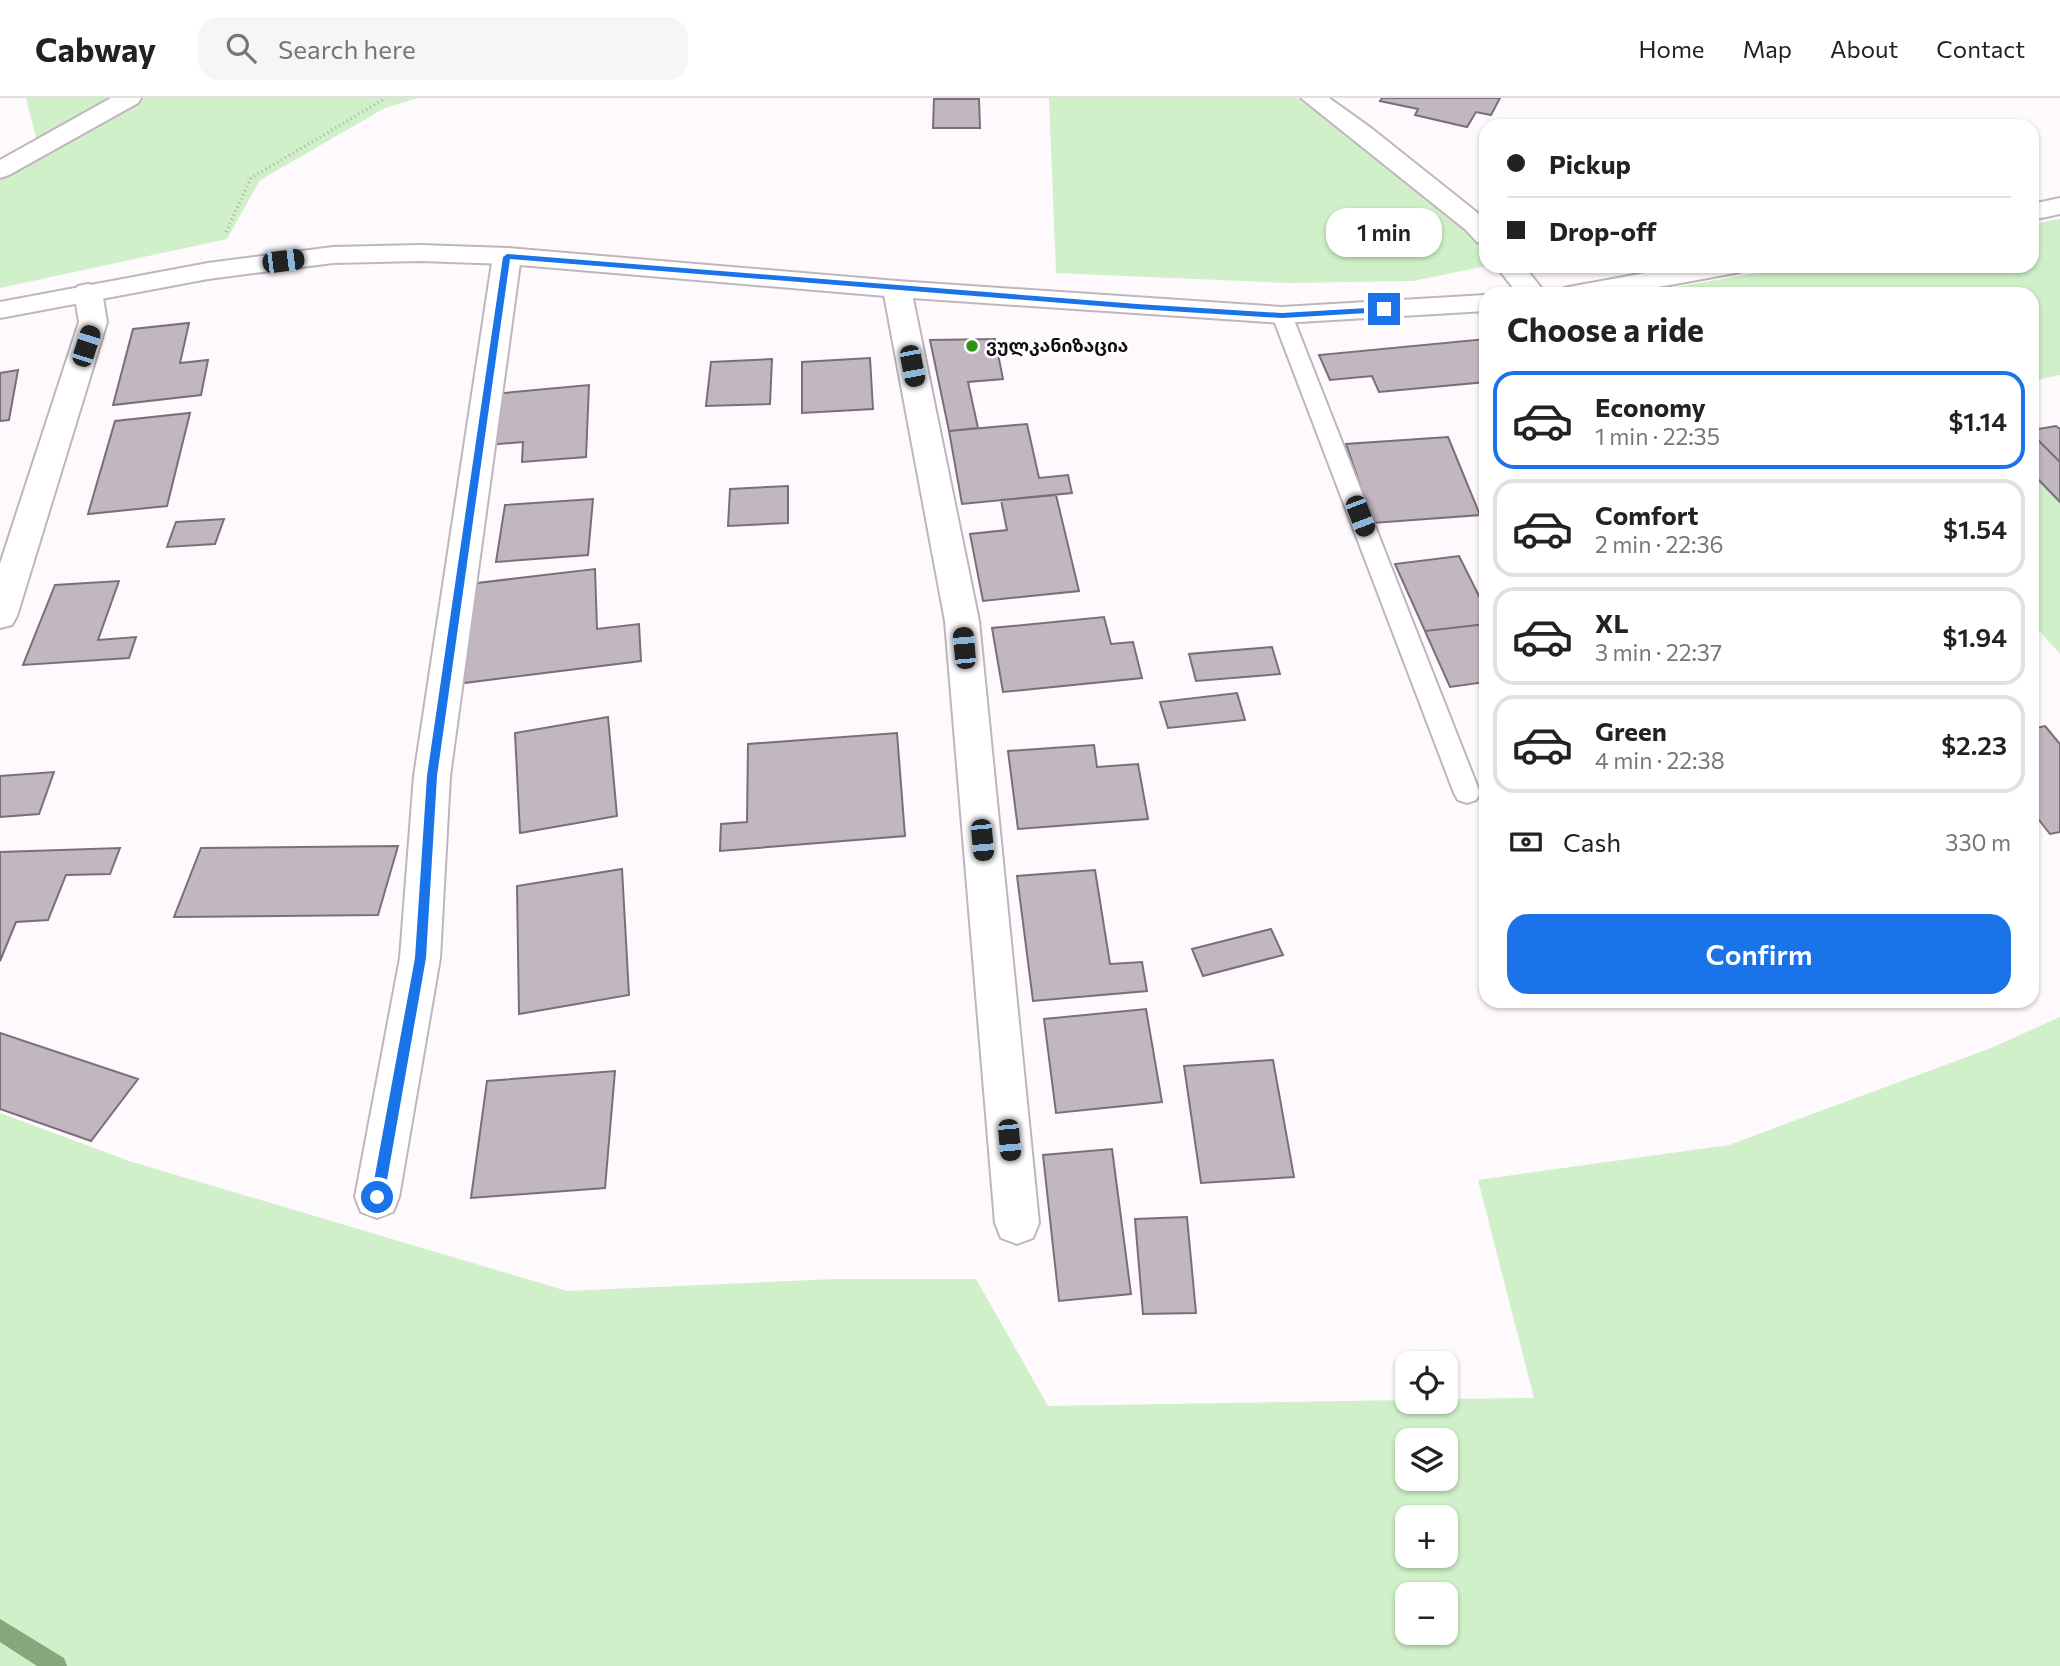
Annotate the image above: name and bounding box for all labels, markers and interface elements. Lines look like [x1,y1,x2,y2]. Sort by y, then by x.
search box [198,17,688,80]
text: Cabway [35,28,156,69]
icon: search [222,29,260,67]
text: Search here [278,33,416,64]
text: Home [1639,34,1705,63]
text: Map [1743,34,1792,63]
text: About [1830,34,1898,63]
text: Contact [1936,34,2025,63]
text: Pickup [1549,148,1631,179]
callout: 1 min [1326,208,1442,256]
text: Drop-off [1549,215,1656,246]
text: 1 min [1357,218,1411,246]
car [261,248,306,274]
route end [1368,293,1400,325]
text: Choose a ride [1507,309,1704,349]
car [70,323,103,369]
place label: ვულკანიზაცია [986,334,1128,357]
marker: ვულკანიზაცია [964,338,980,354]
car [898,343,927,389]
icon: car [1511,389,1574,452]
text: Economy [1595,391,1706,422]
text: $1.14 [1949,405,2007,436]
text: 1 min · 22:35 [1595,422,1720,450]
car [1343,493,1378,539]
icon: car [1511,497,1574,560]
text: Comfort [1595,499,1698,530]
text: $1.54 [1943,513,2007,544]
text: 2 min · 22:36 [1595,530,1724,558]
icon: car [1511,605,1574,668]
text: XL [1595,607,1629,638]
text: $1.94 [1943,621,2007,652]
car [952,626,977,670]
text: 3 min · 22:37 [1595,638,1722,666]
icon: car [1511,713,1574,776]
text: Green [1595,715,1667,746]
text: $2.23 [1941,729,2007,760]
text: 4 min · 22:38 [1595,746,1725,774]
car [970,818,995,862]
icon: cash [1507,823,1545,861]
text: Cash [1563,826,1621,857]
text: 330 m [1945,828,2011,856]
button: Confirm [1507,914,2011,994]
car [997,1118,1022,1162]
route start [361,1181,393,1213]
map controls [1395,1351,1458,1645]
button: locate [1395,1351,1458,1414]
button: layers [1395,1428,1458,1491]
button: + [1395,1505,1458,1568]
button: − [1395,1582,1458,1645]

